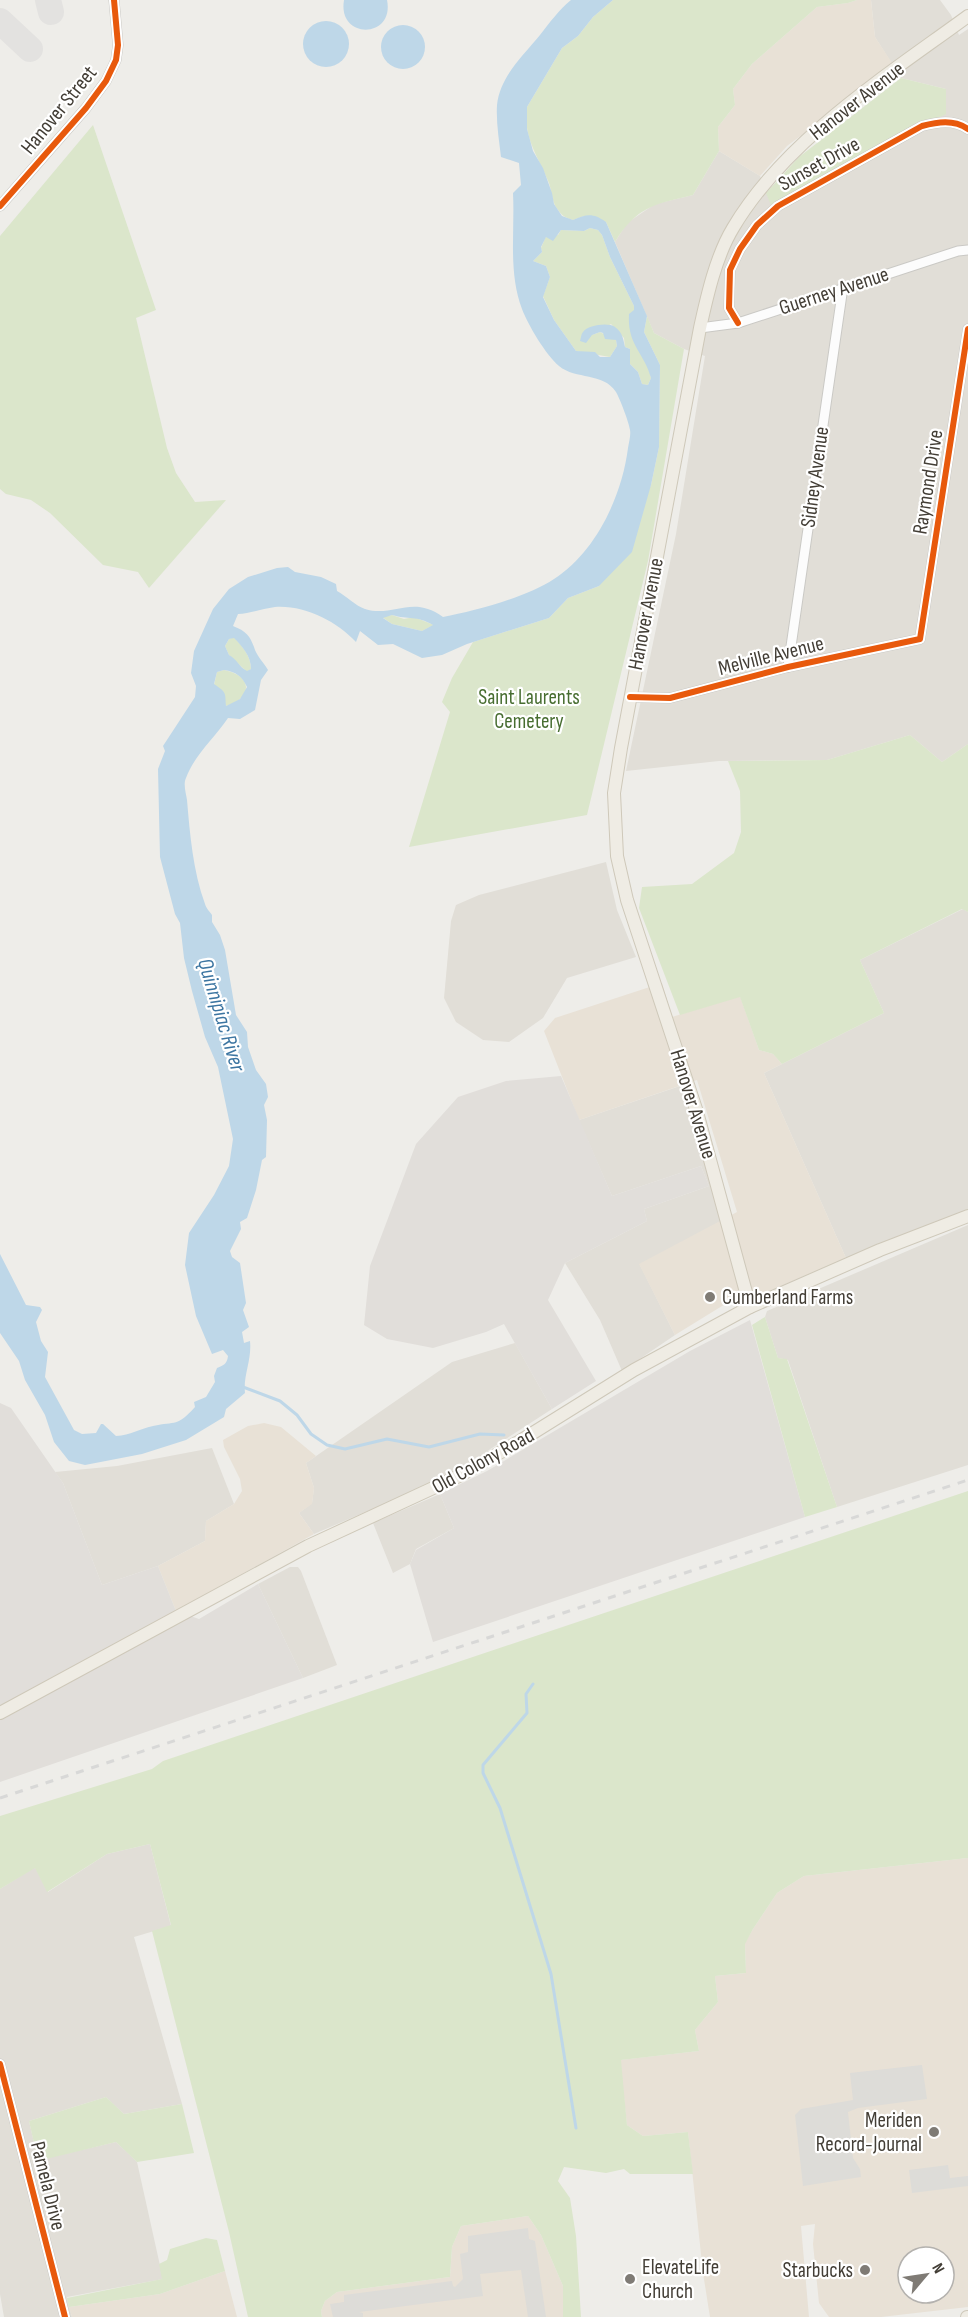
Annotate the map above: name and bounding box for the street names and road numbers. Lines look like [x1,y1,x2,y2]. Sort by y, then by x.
street label: Hanover Avenue [805,56,909,146]
street label: Hanover Street [16,61,102,159]
street label: Sunset Drive [774,131,864,197]
street label: Guerney Avenue [776,262,892,320]
street label: Sidney Avenue [796,425,834,529]
street label: Raymond Drive [907,428,949,536]
street label: Hanover Avenue [623,556,669,672]
street label: Melville Avenue [716,631,826,681]
street label: Hanover Avenue [664,1046,722,1162]
street label: Old Colony Road [428,1423,538,1499]
street label: Pamela Drive [25,2139,71,2233]

